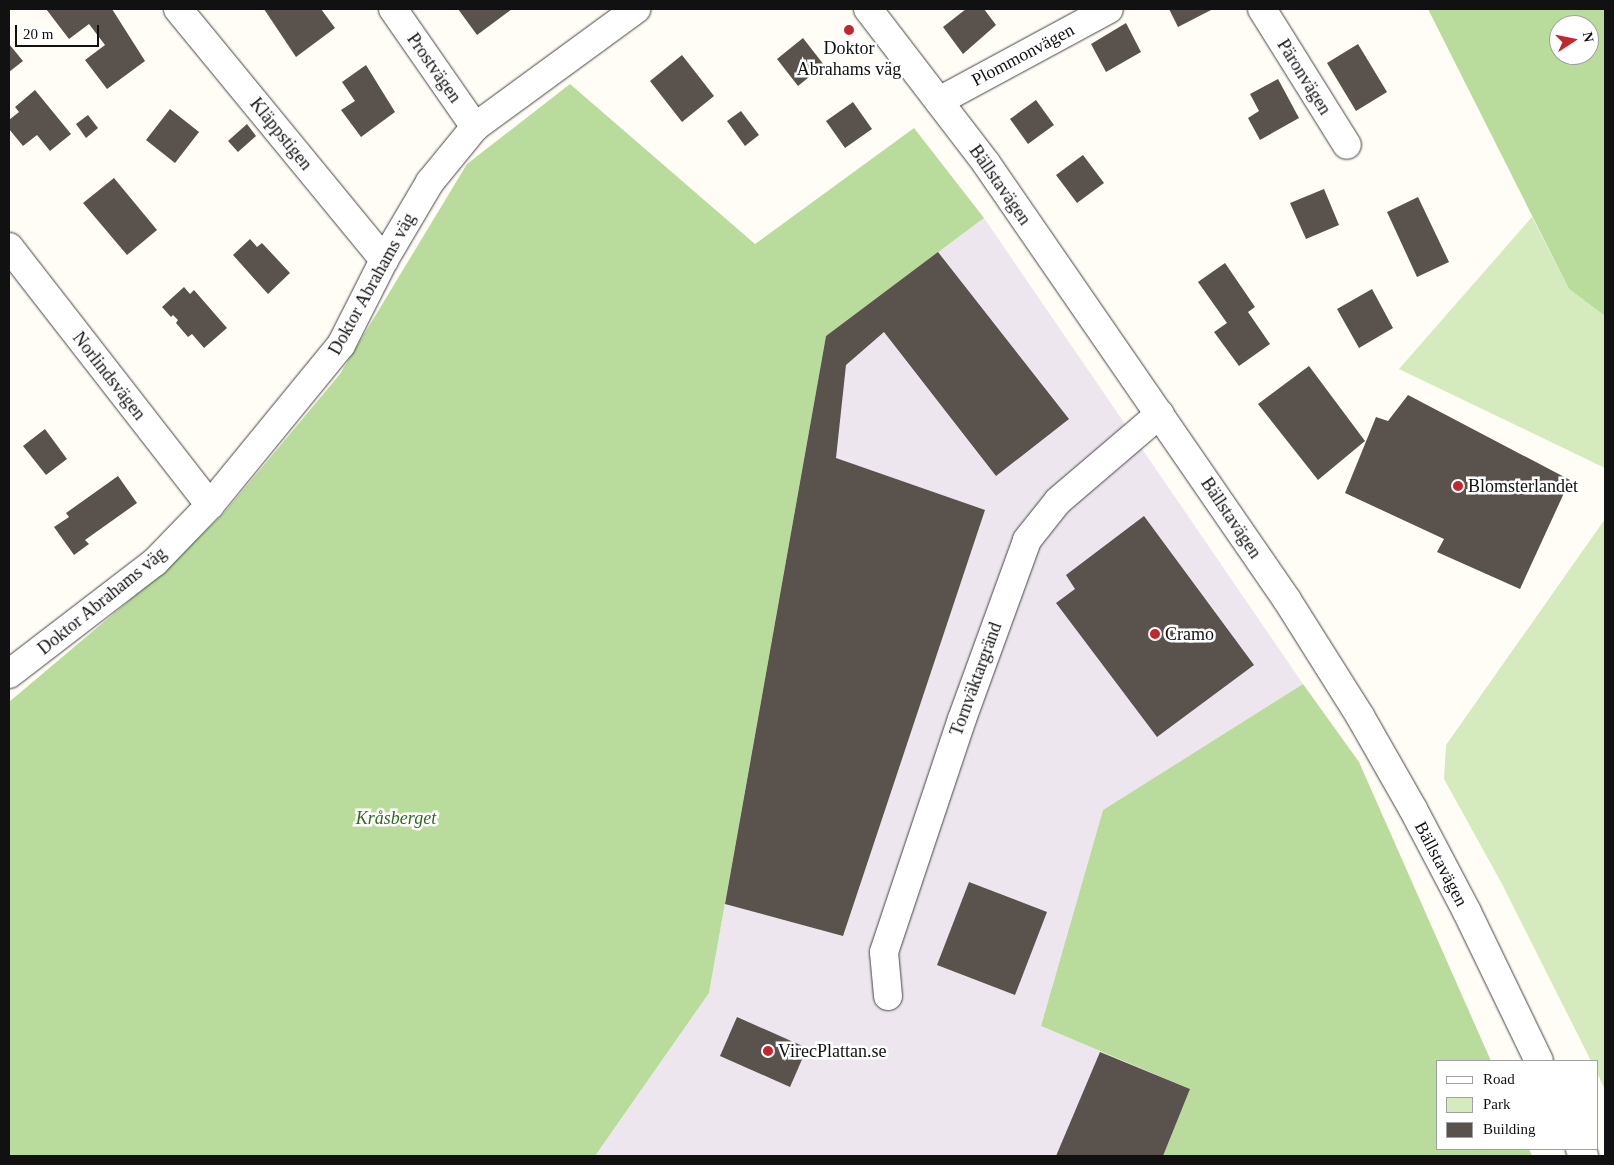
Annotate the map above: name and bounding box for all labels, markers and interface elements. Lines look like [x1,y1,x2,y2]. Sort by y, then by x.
scale bar [18,15,101,47]
north arrow [1549,15,1599,65]
street label: Plommonvägen [968,19,1078,91]
marker: Doktor Abrahams väg [843,24,855,36]
text: 20 m [23,26,53,42]
street label: Prostvägen [402,29,466,107]
text: N [1580,31,1597,44]
street label: Päronvägen [1272,35,1336,119]
place label: Doktor Abrahams väg [797,38,901,80]
street label: Kläppstigen [245,93,317,175]
street label: Bällstavägen [964,141,1036,229]
street label: Doktor Abrahams väg [324,209,420,359]
street label: Norlindsvägen [68,328,150,424]
street label: Bällstavägen [1196,473,1266,563]
place label: Blomsterlandet [1468,475,1578,497]
marker: Blomsterlandet [1452,480,1464,492]
street label: Doktor Abrahams väg [33,542,171,660]
street label: Tornväktargränd [945,619,1007,739]
place label: Cramo [1165,623,1214,645]
marker: Cramo [1149,628,1161,640]
park label: Kråsberget [356,807,436,829]
street label: Bällstavägen [1410,818,1472,910]
place label: VirecPlattan.se [778,1040,886,1062]
marker: VirecPlattan.se [762,1045,774,1057]
legend [1436,1060,1599,1150]
text: Road [1483,1071,1515,1087]
text: Park [1483,1096,1511,1112]
text: Building [1483,1121,1536,1137]

